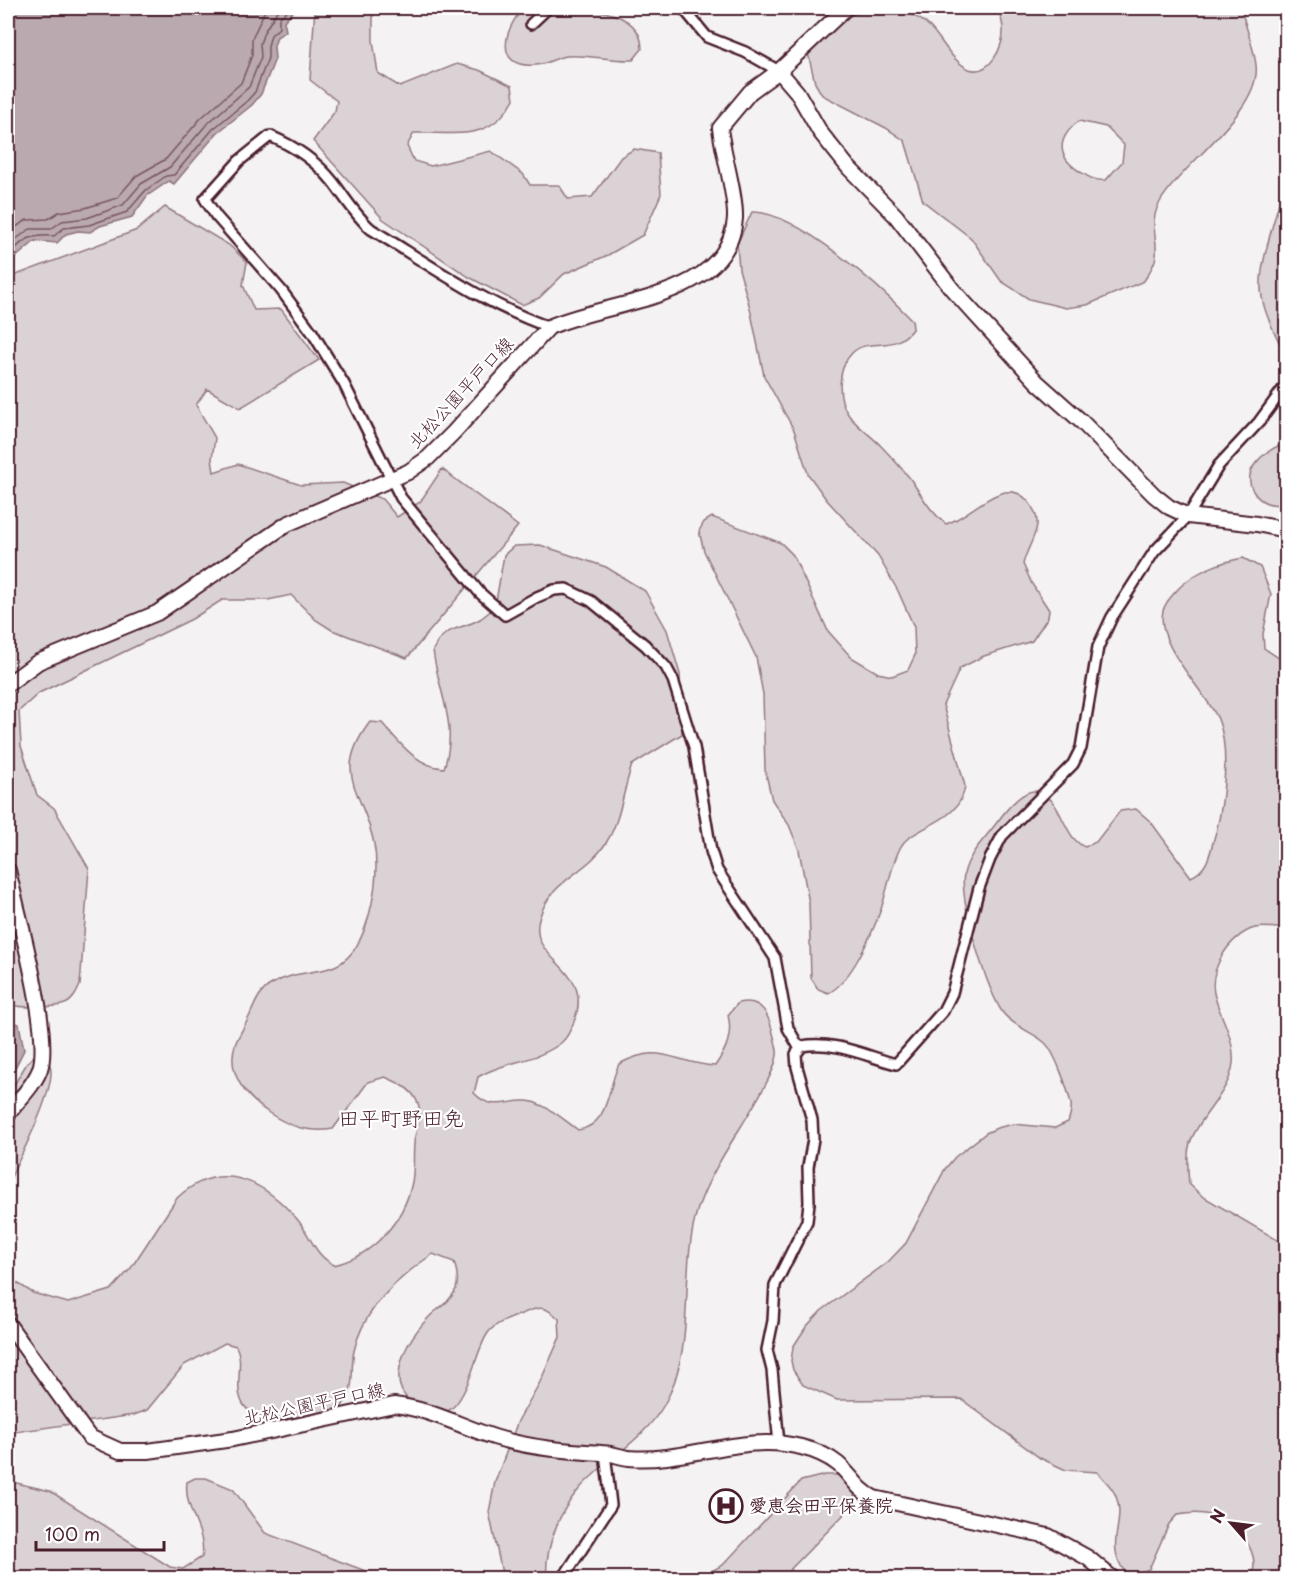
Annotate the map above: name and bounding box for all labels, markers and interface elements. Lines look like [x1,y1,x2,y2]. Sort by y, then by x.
street label: 北松公園平戸口線 [401,330,519,454]
district label: 田平町野田免 [338,1101,464,1133]
street label: 北松公園平戸口線 [240,1374,387,1431]
hospital icon: 愛恵会田平保養院 [708,1488,744,1524]
place label: 愛恵会田平保養院 [749,1491,893,1518]
north arrow [1201,1493,1261,1553]
text: N [1203,1504,1230,1527]
scale bar [36,1514,164,1552]
text: 100 m [45,1520,100,1547]

